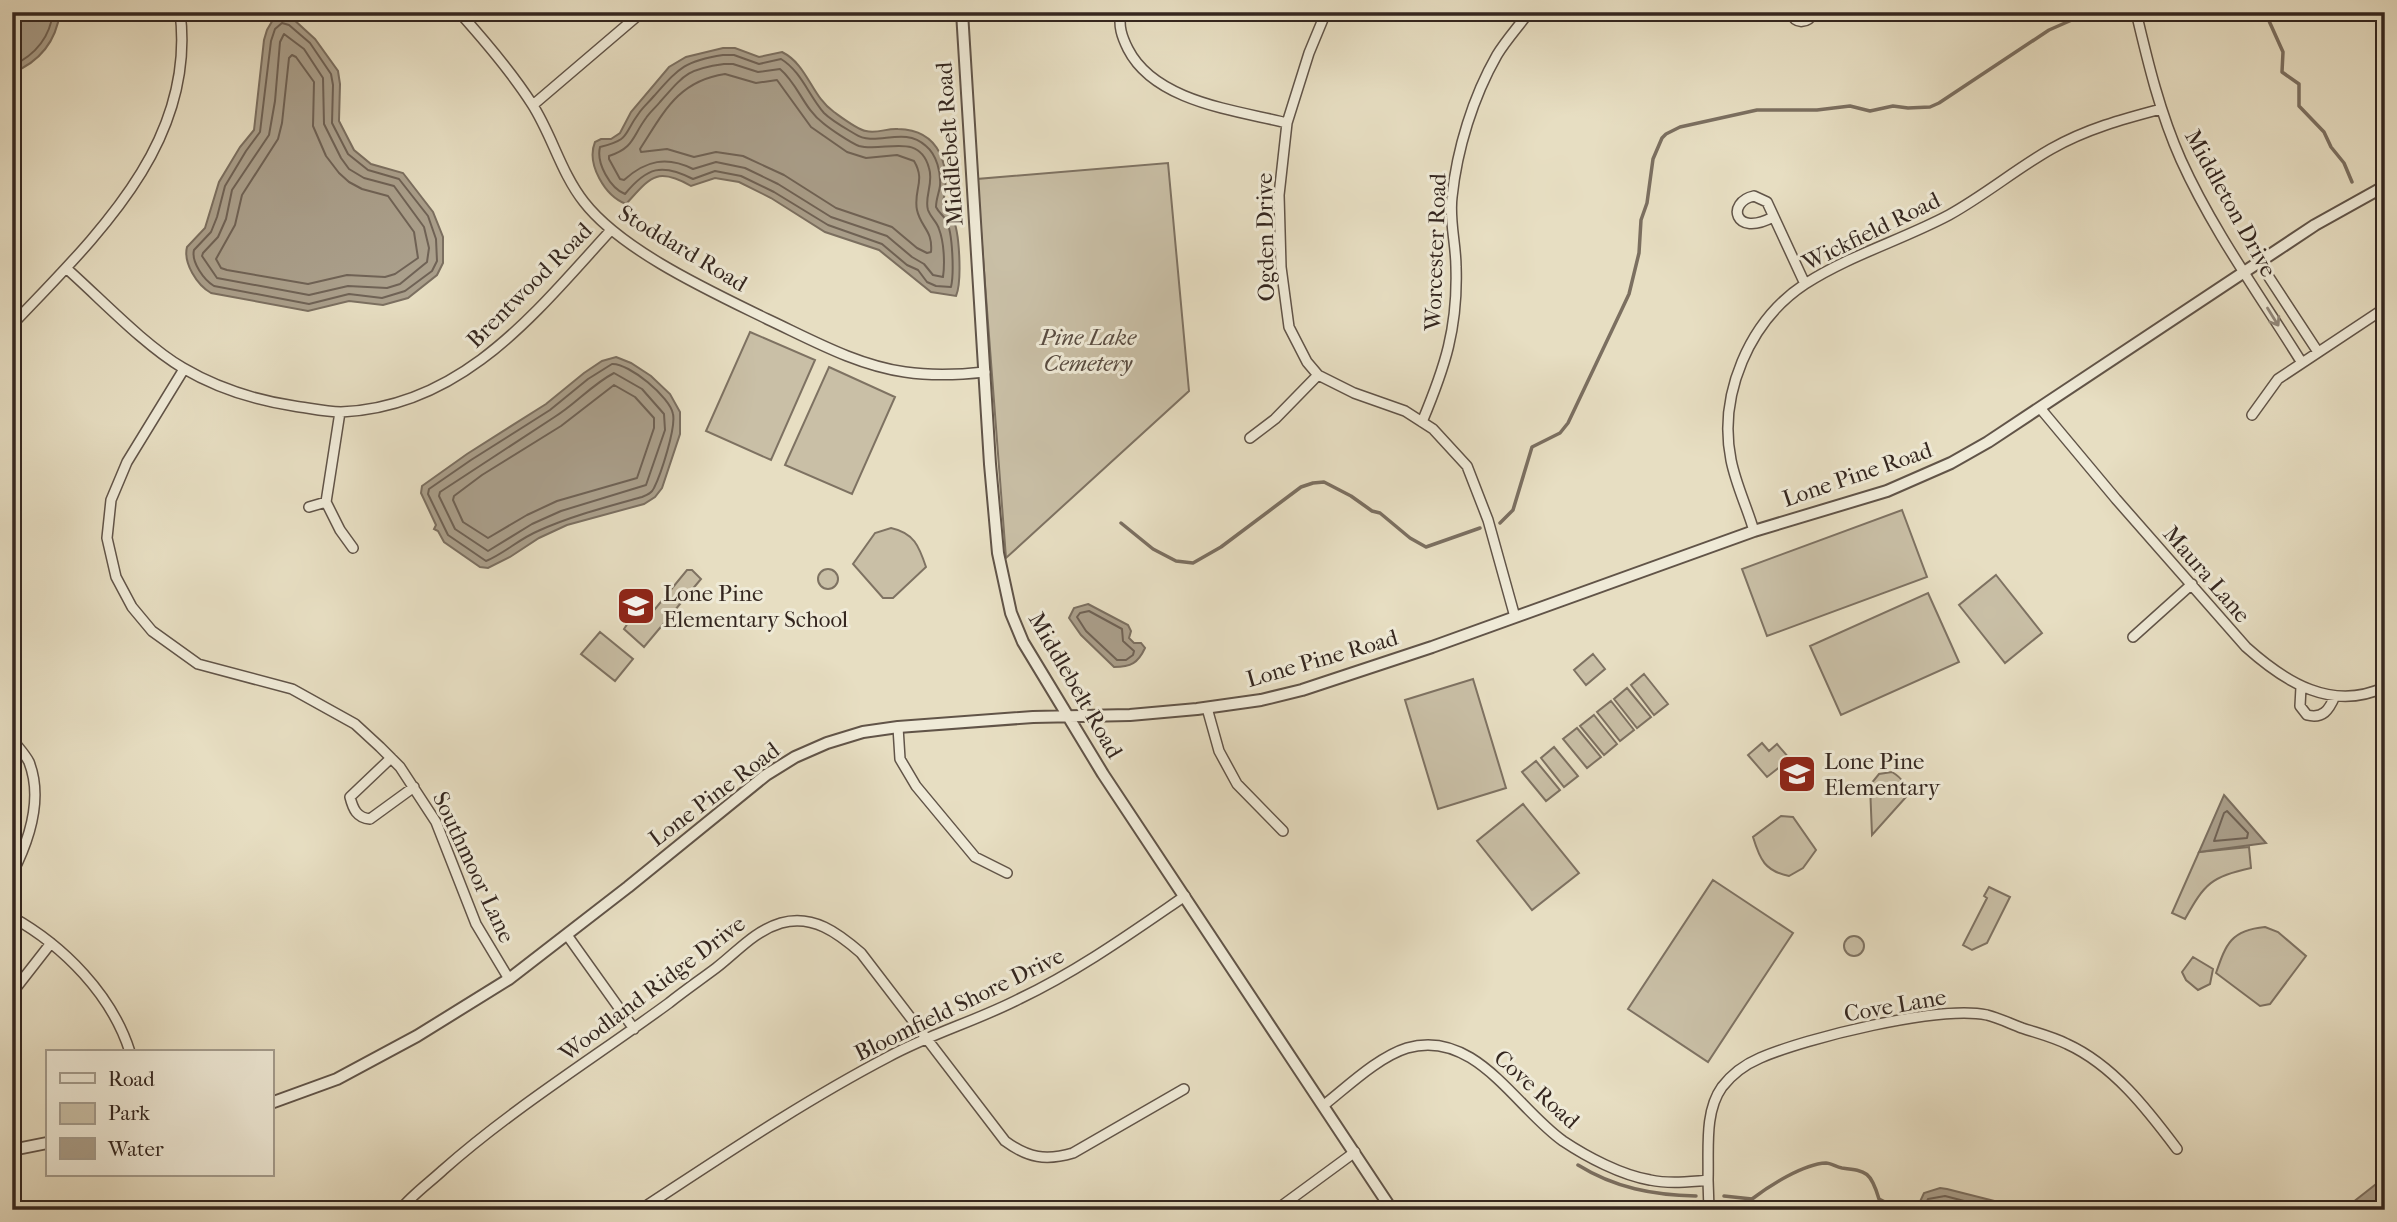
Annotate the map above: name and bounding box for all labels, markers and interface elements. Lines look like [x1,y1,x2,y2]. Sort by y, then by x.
street label: Middlebelt Road [930,61,969,227]
street label: Middleton Drive [2179,125,2282,282]
street label: Ogden Drive [1251,172,1280,302]
street label: Worcester Road [1419,172,1452,332]
street label: Wickfield Road [1797,186,1945,277]
street label: Stoddard Road [613,199,753,298]
street label: Brentwood Road [461,217,598,354]
one-way arrow [2266,307,2281,326]
park label: Pine Lake Cemetery [1039,324,1137,377]
street label: Lone Pine Road [1779,436,1936,513]
street label: Maura Lane [2157,521,2256,628]
place label: Lone Pine Elementary School [663,580,849,633]
school or university icon: Lone Pine Elementary School [615,585,657,627]
street label: Middlebelt Road [1023,607,1129,763]
street label: Lone Pine Road [1243,624,1402,693]
street label: Lone Pine Road [644,736,785,852]
place label: Lone Pine Elementary [1824,748,1941,801]
school or university icon: Lone Pine Elementary [1776,753,1818,795]
street label: Southmoor Lane [427,787,520,947]
street label: Woodland Ridge Drive [553,910,750,1068]
street label: Bloomfield Shore Drive [850,942,1068,1067]
street label: Cove Lane [1842,983,1948,1028]
street label: Cove Road [1489,1044,1585,1135]
legend [46,1050,273,1176]
text: Road [108,1067,155,1091]
text: Park [108,1101,150,1125]
text: Water [107,1137,164,1161]

